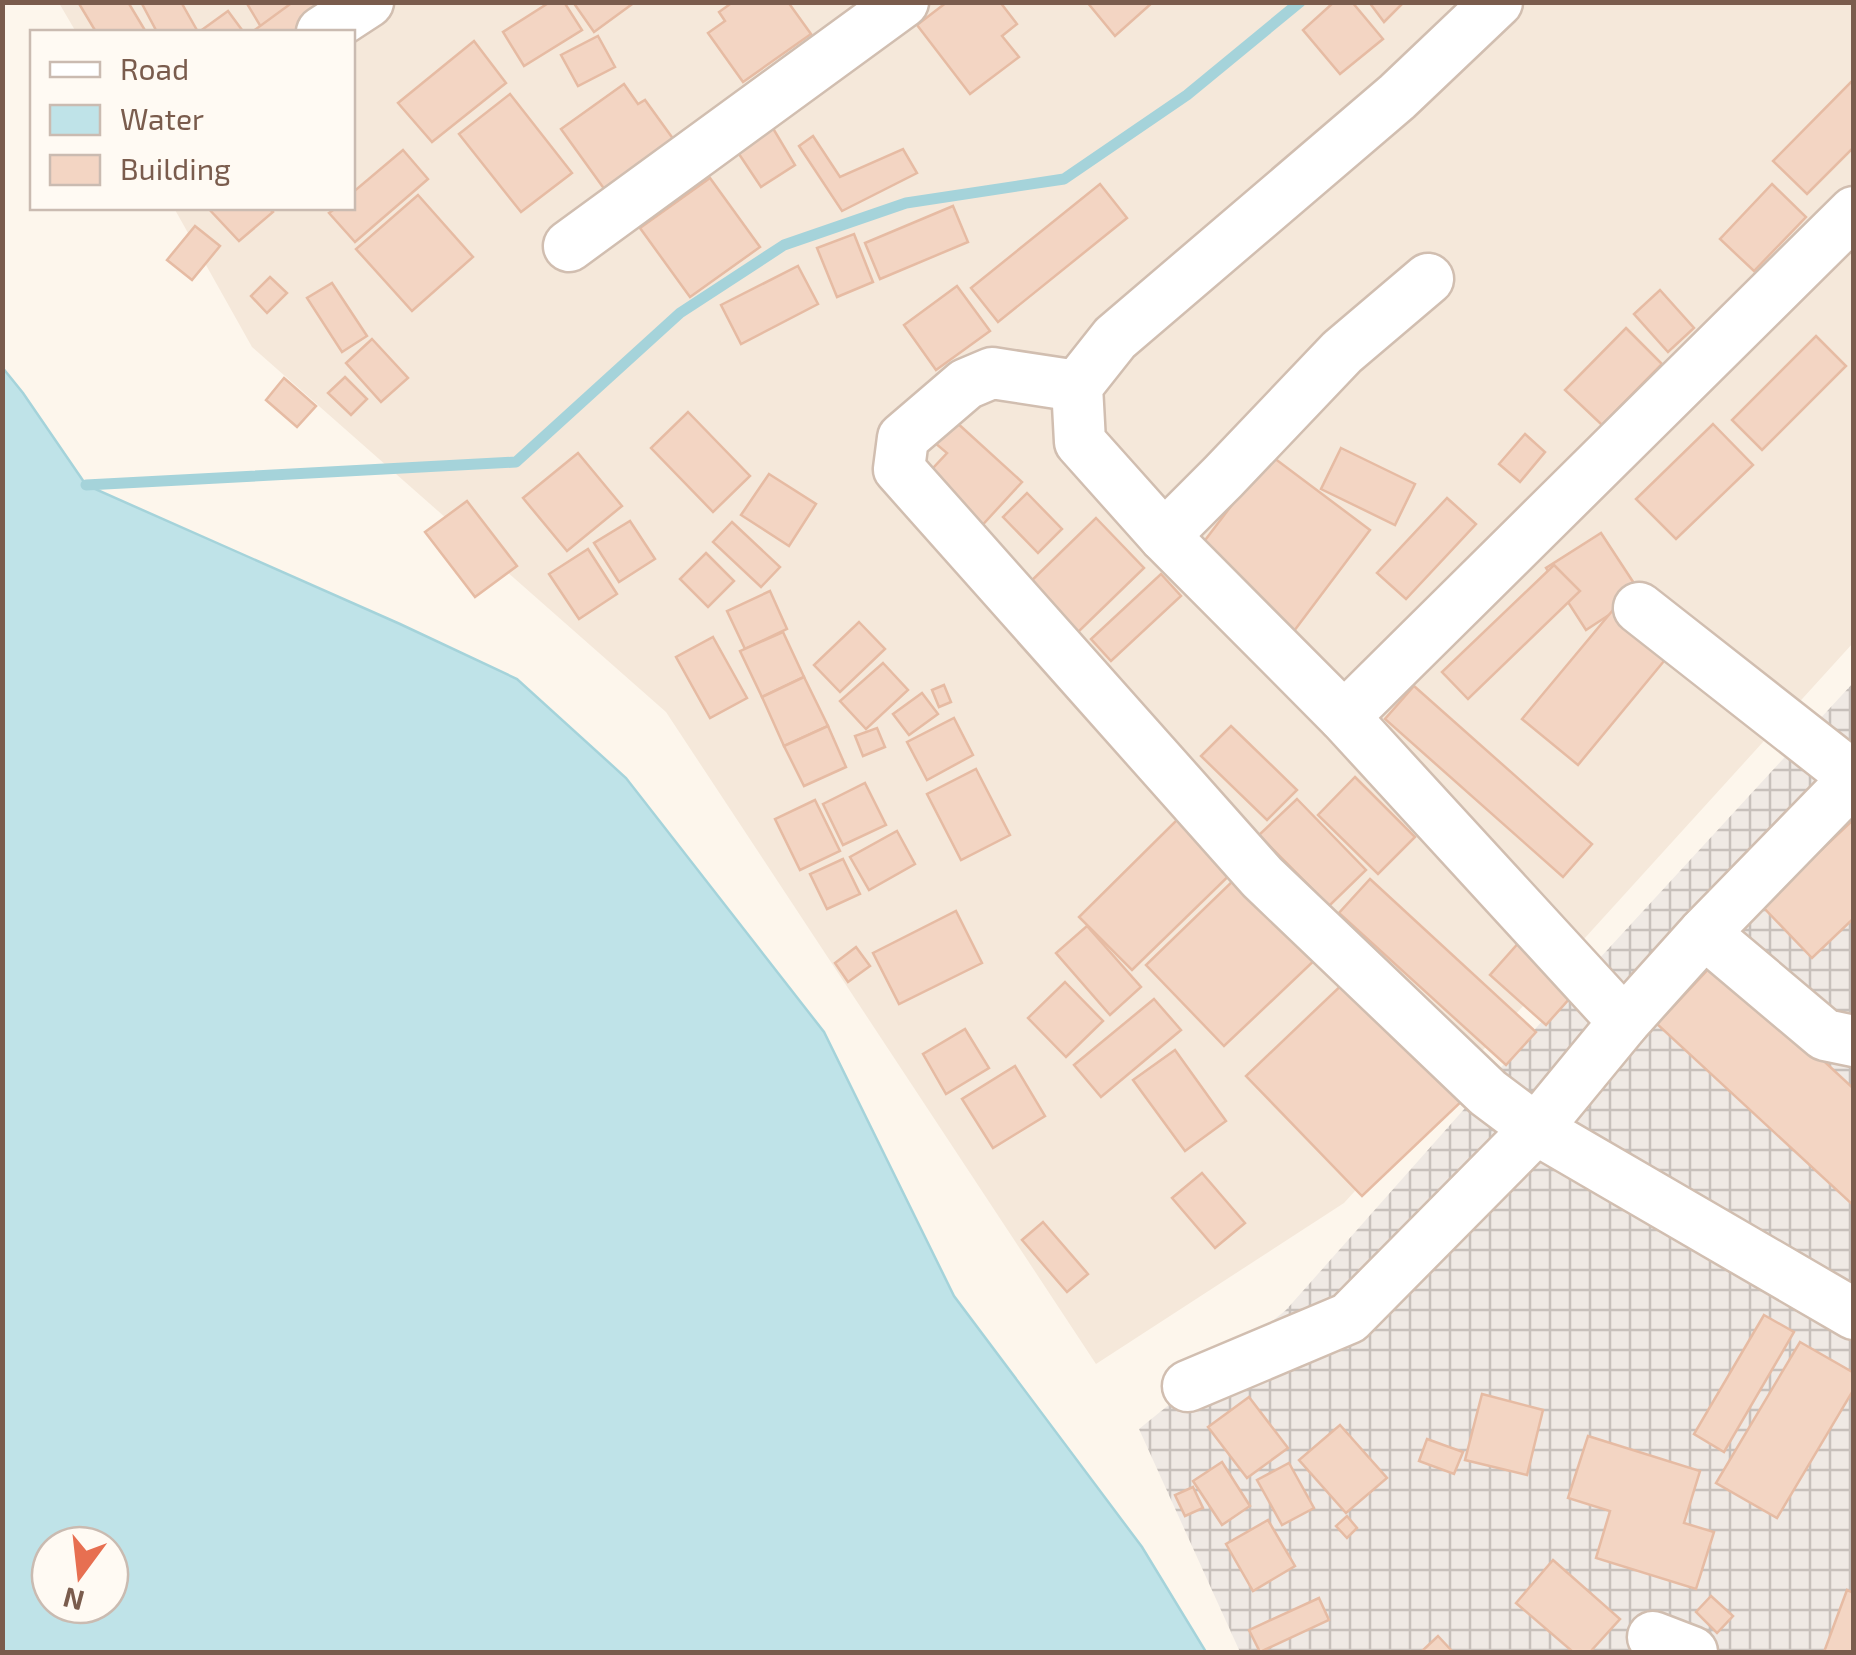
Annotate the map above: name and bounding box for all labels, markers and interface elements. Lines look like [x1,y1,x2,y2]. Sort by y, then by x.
legend [30,30,355,210]
text: Road [120,50,189,86]
text: Water [120,100,204,136]
text: Building [120,150,231,186]
north arrow [30,1525,130,1625]
text: N [59,1581,87,1619]

